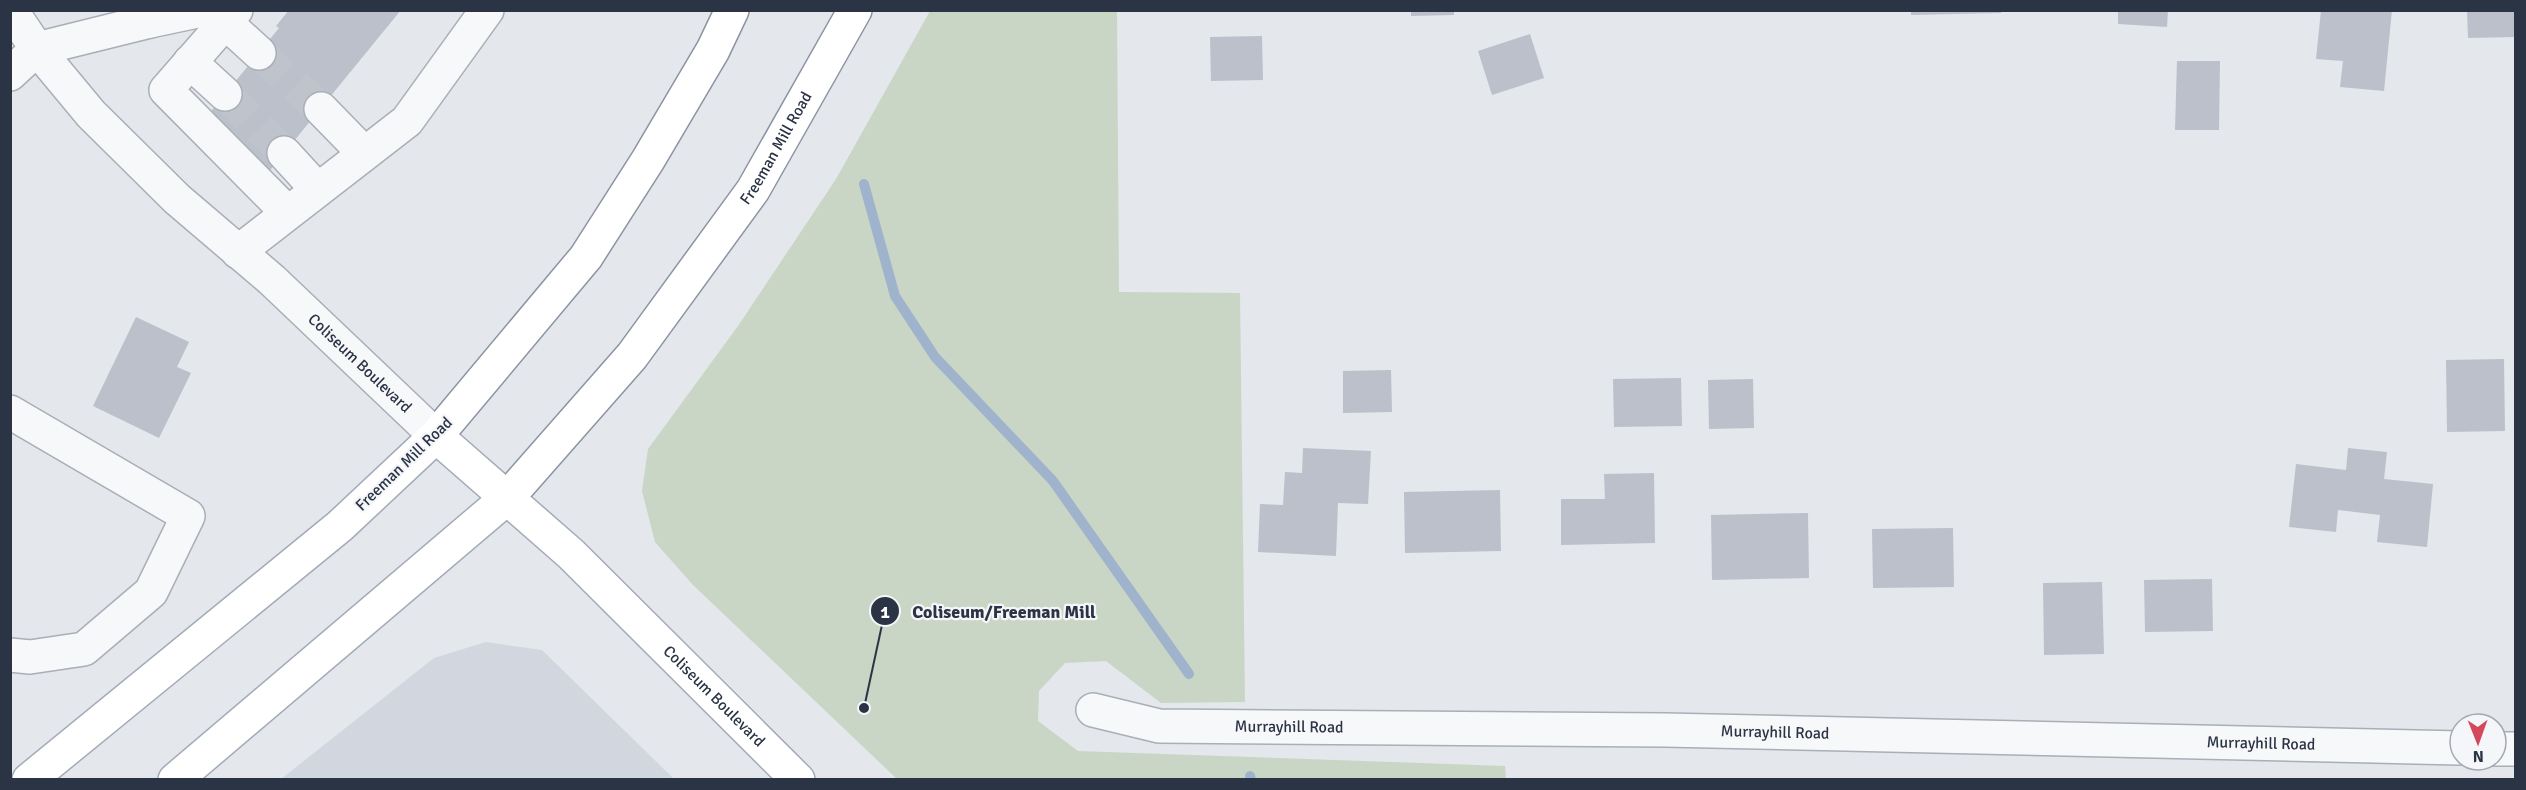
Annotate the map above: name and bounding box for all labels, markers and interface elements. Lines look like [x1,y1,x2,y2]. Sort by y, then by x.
street label: Freeman Mill Road [736,88,817,209]
street label: Coliseum Boulevard [304,309,416,417]
street label: Freeman Mill Road [351,413,457,515]
callout: Coliseum/Freeman Mill [870,593,1108,629]
text: 1 [880,601,890,623]
text: Coliseum/Freeman Mill [912,601,1096,623]
street label: Coliseum Boulevard [659,641,769,751]
north arrow [2448,712,2508,772]
street label: Murrayhill Road [1235,717,1344,737]
street label: Murrayhill Road [1720,721,1830,744]
street label: Murrayhill Road [2206,732,2316,755]
text: N [2473,746,2484,766]

